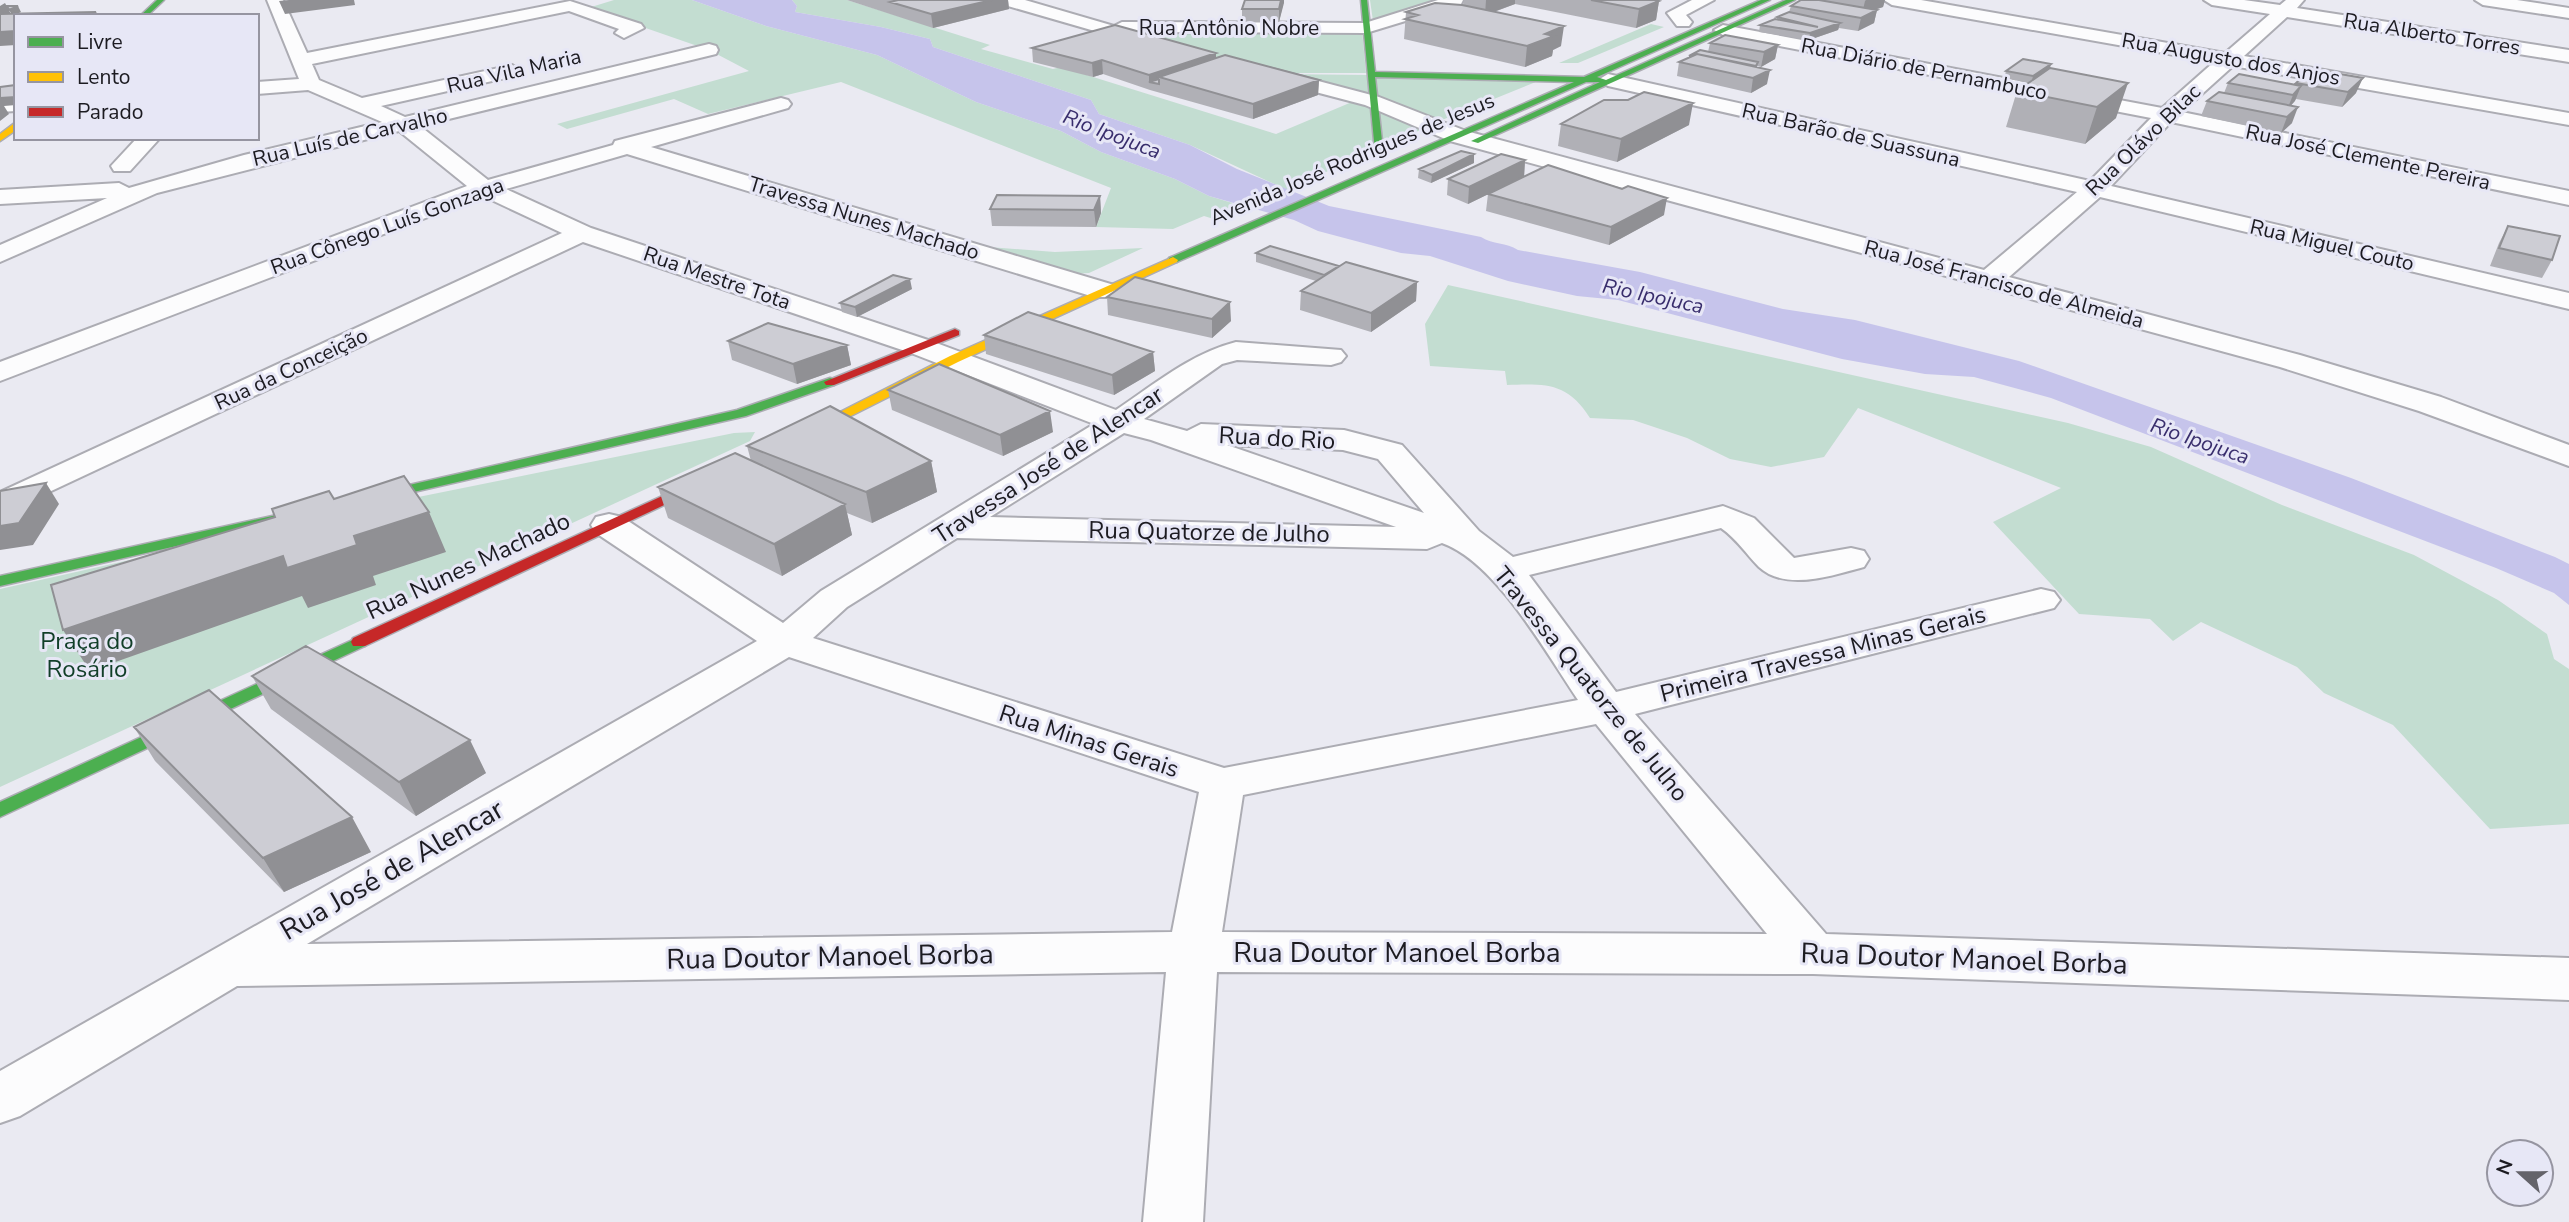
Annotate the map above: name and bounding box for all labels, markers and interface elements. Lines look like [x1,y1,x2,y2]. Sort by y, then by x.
street label: Rua Alberto Torres [2342,6,2522,62]
legend [14,14,259,140]
street label: Rua Antônio Nobre [1139,14,1319,42]
street label: Rua Augusto dos Anjos [2120,26,2342,92]
text: Livre [77,28,123,56]
street label: Rua Diário de Pernambuco [1799,31,2049,107]
street label: Rua Vila Maria [444,42,584,100]
text: Lento [77,63,130,91]
street label: Rua Olávo Bilac [2079,78,2207,202]
street label: Avenida José Rodrigues de Jesus [1205,86,1499,232]
street label: Rua Barão de Suassuna [1739,96,1963,174]
text: Parado [77,98,143,126]
street label: Rua Luís de Carvalho [250,101,450,173]
water label: Rio Ipojuca [1059,103,1165,165]
street label: Rua José Clemente Pereira [2243,117,2493,197]
street label: Travessa Nunes Machado [745,170,983,266]
street label: Rua Cônego Luís Gonzaga [266,171,508,281]
street label: Rua Miguel Couto [2247,212,2417,278]
street label: Rua José Francisco de Almeida [1861,233,2147,335]
street label: Rua Mestre Tota [640,240,794,316]
water label: Rio Ipojuca [1600,272,1706,320]
street label: Rua da Conceição [210,321,372,417]
street label: Travessa José de Alencar [927,378,1170,551]
water label: Rio Ipojuca [2147,411,2253,471]
street label: Rua do Rio [1218,419,1336,457]
street label: Rua Nunes Machado [361,505,575,627]
street label: Rua Quatorze de Julho [1088,514,1330,550]
street label: Travessa Quatorze de Julho [1486,560,1696,808]
street label: Primeira Travessa Minas Gerais [1657,598,1989,710]
park label: Praça do Rosário [40,625,134,685]
street label: Rua Minas Gerais [995,697,1183,785]
street label: Rua José de Alencar [273,791,511,949]
street label: Rua Doutor Manoel Borba [1233,934,1561,972]
street label: Rua Doutor Manoel Borba [1800,934,2128,984]
street label: Rua Doutor Manoel Borba [666,935,994,979]
north arrow [2485,1138,2555,1208]
text: N [2490,1156,2520,1179]

